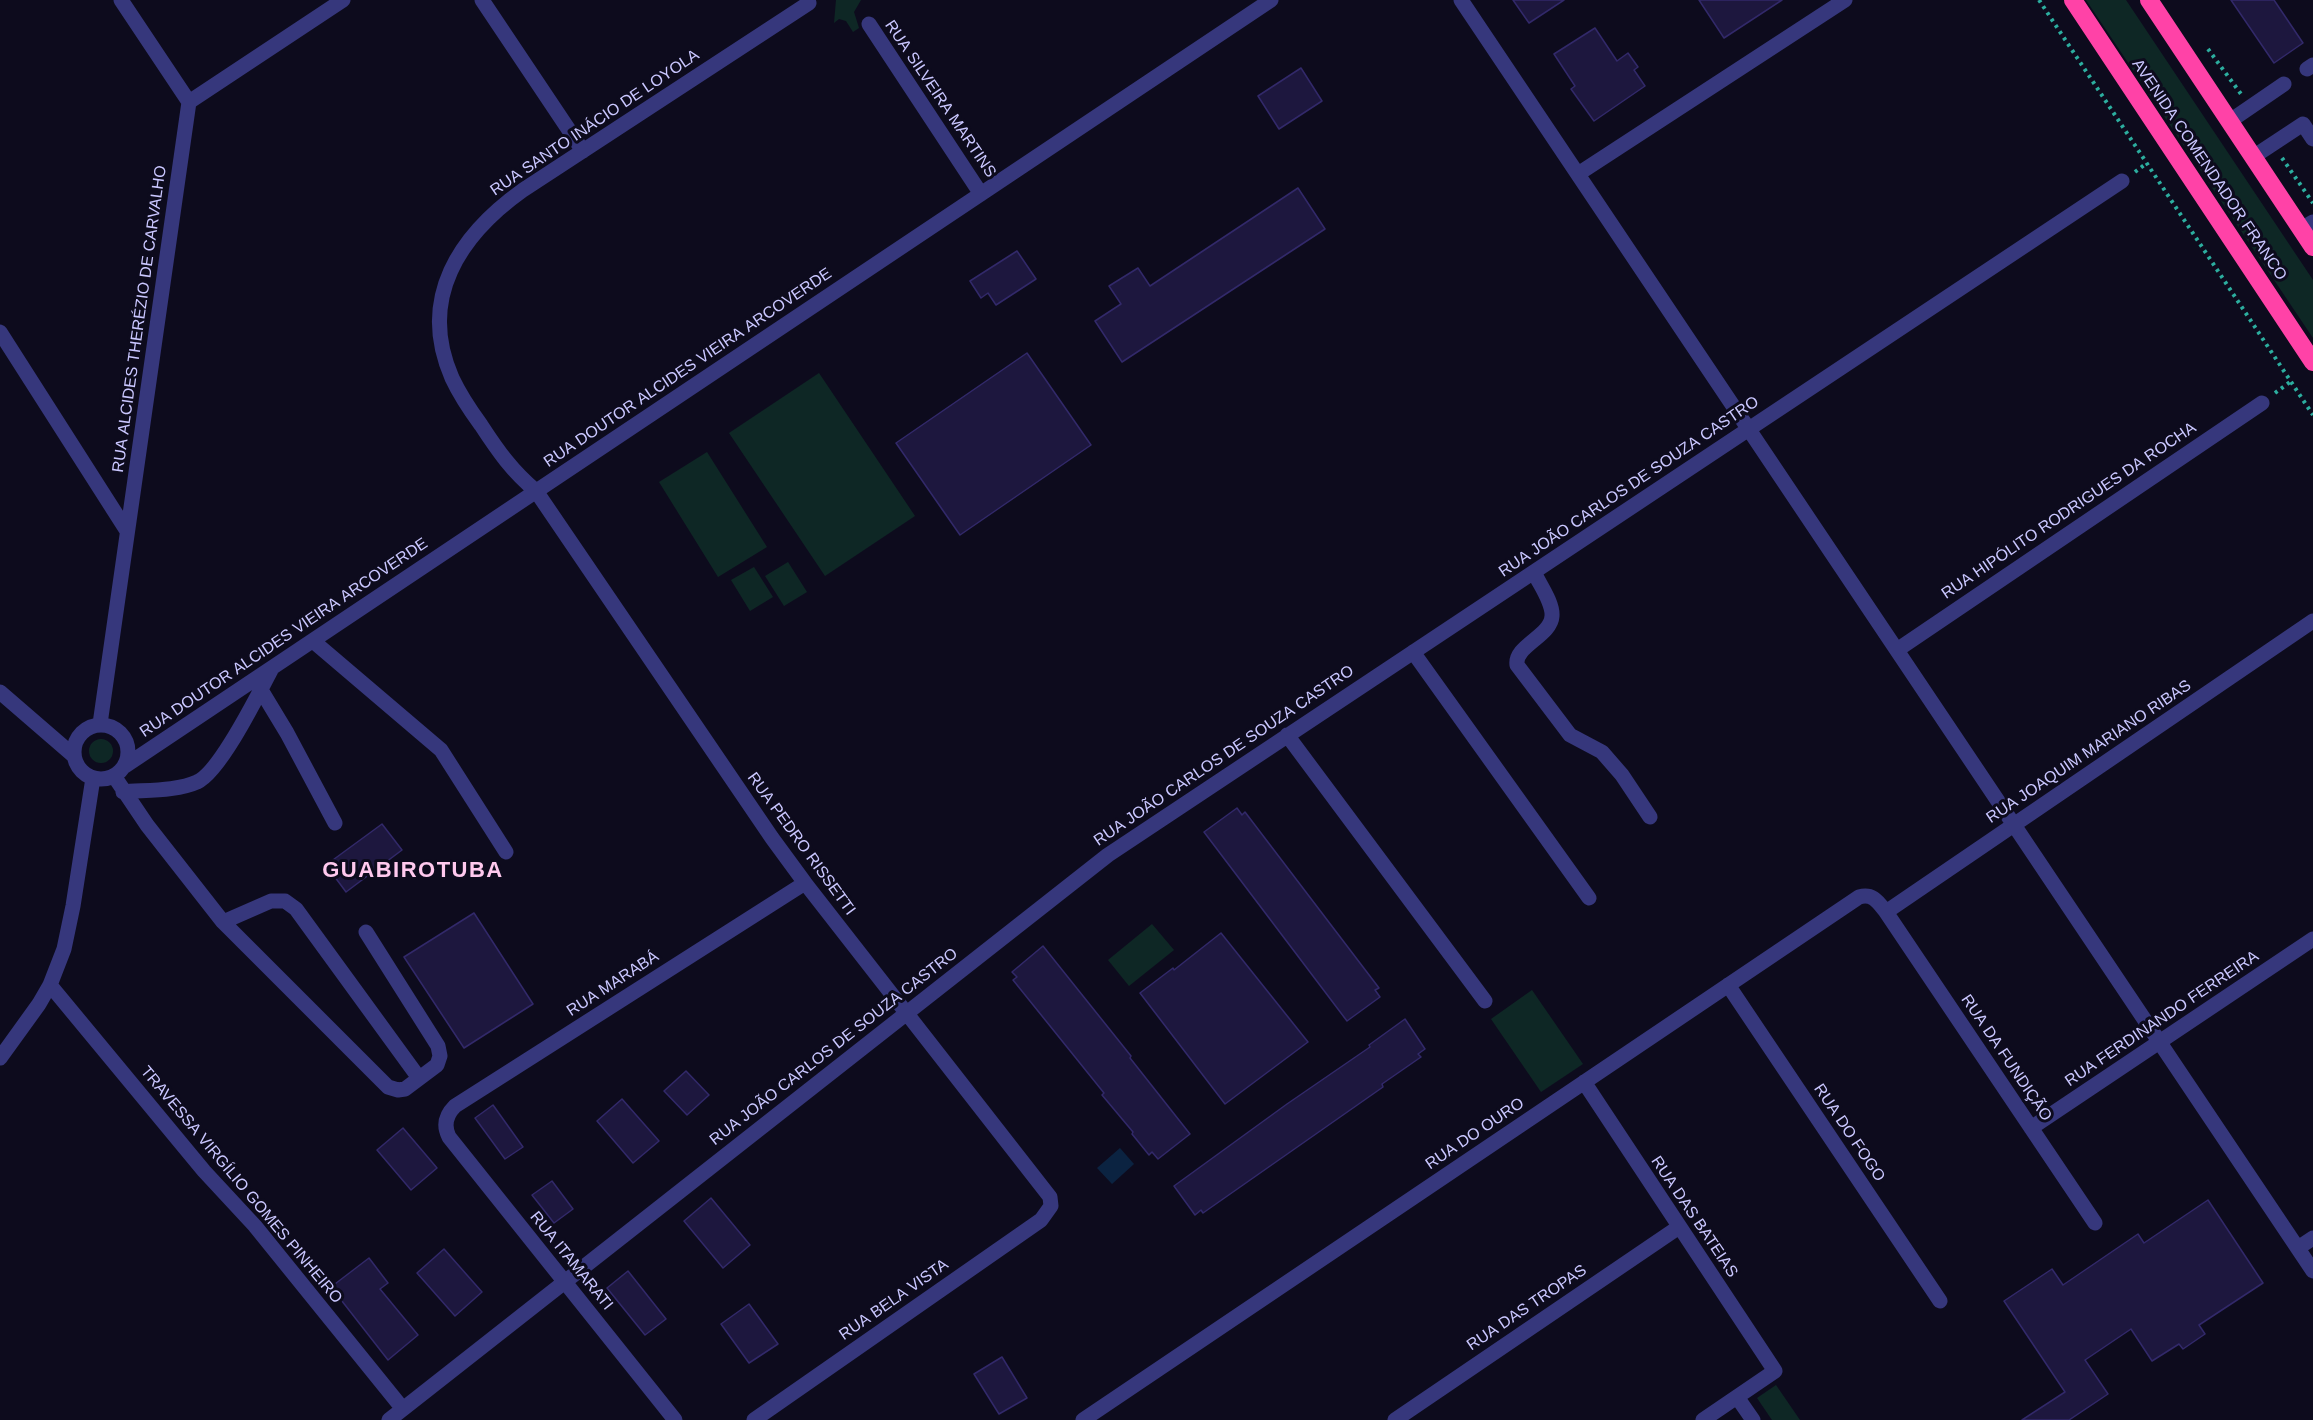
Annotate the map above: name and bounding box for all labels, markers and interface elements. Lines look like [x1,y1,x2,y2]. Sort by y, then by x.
street label: RUA SILVEIRA MARTINS [880,17,1000,181]
street label: RUA SANTO INÁCIO DE LOYOLA [487,46,703,200]
street label: AVENIDA COMENDADOR FRANCO [2128,56,2290,284]
street label: RUA ALCIDES THERÉZIO DE CARVALHO [109,164,171,474]
street label: RUA DOUTOR ALCIDES VIEIRA ARCOVERDE [541,264,835,472]
street label: RUA JOÃO CARLOS DE SOUZA CASTRO [1495,393,1763,581]
street label: RUA HIPÓLITO RODRIGUES DA ROCHA [1938,418,2200,604]
street label: RUA DOUTOR ALCIDES VIEIRA ARCOVERDE [137,534,431,742]
street label: RUA JOÃO CARLOS DE SOUZA CASTRO [1090,662,1358,850]
street label: RUA JOAQUIM MARIANO RIBAS [1983,676,2195,828]
street label: RUA PEDRO RISSETTI [743,769,859,919]
district label: GUABIROTUBA [322,858,504,884]
street label: RUA JOÃO CARLOS DE SOUZA CASTRO [706,944,962,1150]
street label: RUA MARABÁ [563,947,663,1021]
street label: RUA FERDINANDO FERREIRA [2062,947,2262,1091]
street label: RUA DA FUNDIÇÃO [1957,991,2055,1125]
street label: TRAVESSA VIRGÍLIO GOMES PINHEIRO [136,1062,346,1308]
street label: RUA DO FOGO [1809,1080,1889,1186]
street label: RUA DO OURO [1422,1094,1528,1174]
street label: RUA DAS BATEIAS [1646,1153,1742,1281]
street label: RUA ITAMARATI [525,1208,617,1314]
street label: RUA BELA VISTA [836,1255,952,1345]
street label: RUA DAS TROPAS [1464,1261,1590,1355]

